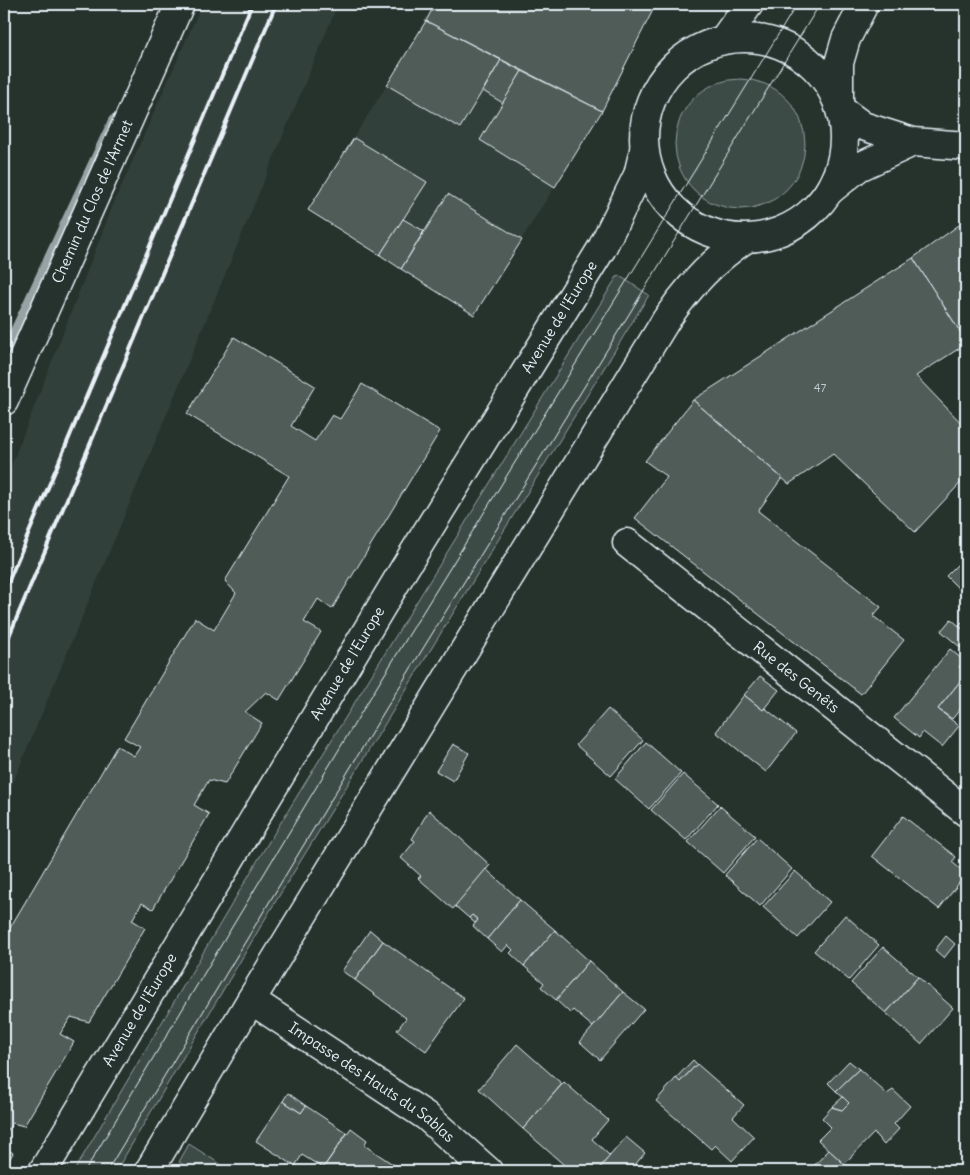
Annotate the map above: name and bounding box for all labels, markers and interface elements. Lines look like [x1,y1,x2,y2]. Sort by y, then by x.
street label: Chemin du Clos de l'Armet [47,117,136,286]
street label: Avenue de l'Europe [517,257,601,377]
house number: 47 [814,380,826,395]
street label: Avenue de l'Europe [306,603,388,723]
street label: Rue des Genêts [750,637,844,717]
street label: Avenue de l'Europe [98,949,181,1070]
street label: Impasse des Hauts du Sablas [285,1018,459,1146]

